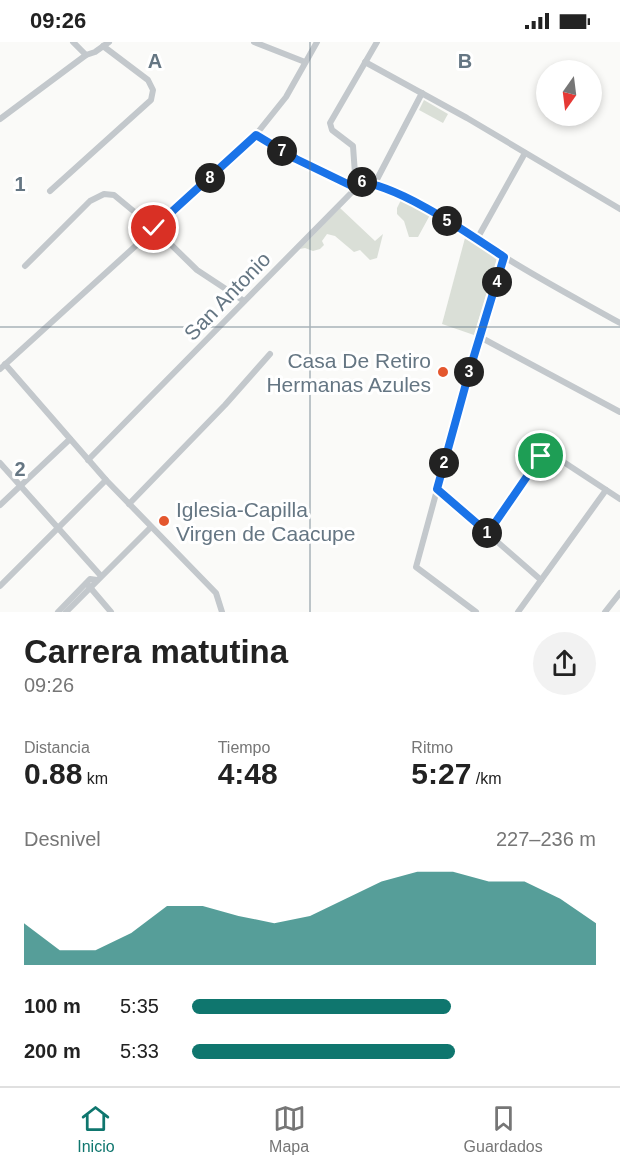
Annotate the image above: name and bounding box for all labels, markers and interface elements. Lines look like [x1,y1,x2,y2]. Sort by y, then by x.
text: 09:26 [30,8,86,33]
text: A [148,50,162,72]
text: B [458,50,472,72]
north arrow [536,60,602,126]
map controls [536,60,602,126]
pin: 7 [267,136,297,166]
text: 7 [278,142,286,159]
pin: 8 [195,163,225,193]
pin: 6 [347,167,377,197]
text: 8 [206,169,214,186]
text: 1 [14,173,26,195]
text: 6 [358,173,366,190]
pin [128,202,179,253]
pin: 5 [432,206,462,236]
icon: check [137,211,170,244]
text: 5 [443,212,451,229]
street label: San Antonio [179,247,275,345]
pin: 4 [482,267,512,297]
text: 4 [493,273,501,290]
place label: Casa De Retiro Hermanas Azules [266,349,431,396]
pin: 3 [454,357,484,387]
text: 3 [465,363,473,380]
marker: Casa De Retiro Hermanas Azules [436,365,450,379]
pin [515,430,566,481]
icon: arrive [524,439,557,472]
pin: 2 [429,448,459,478]
text: 2 [440,454,448,471]
text: 2 [14,458,26,480]
place label: Iglesia-Capilla Virgen de Caacupe [176,498,355,545]
marker: Iglesia-Capilla Virgen de Caacupe [157,514,171,528]
pin: 1 [472,518,502,548]
text: 1 [483,524,491,541]
button: share [533,632,596,695]
text: Carrera matutina [24,633,288,670]
text: 09:26 [24,674,74,696]
text: Distancia [24,739,90,756]
text: Tiempo [218,739,270,756]
text: Ritmo [411,739,453,756]
text: 0.88 [24,757,82,790]
text: 4:48 [218,757,278,790]
text: 5:27 [411,757,471,790]
text: km [82,770,108,787]
text: /km [471,770,502,787]
text: Desnivel [24,828,101,850]
text: 227–236 m [496,828,596,850]
text: 100 m [24,995,81,1017]
text: 5:35 [120,995,159,1017]
text: 200 m [24,1040,81,1062]
text: 5:33 [120,1040,159,1062]
tab: Inicio [77,1102,115,1156]
tab: Mapa [269,1102,309,1156]
tab: Guardados [464,1102,543,1156]

